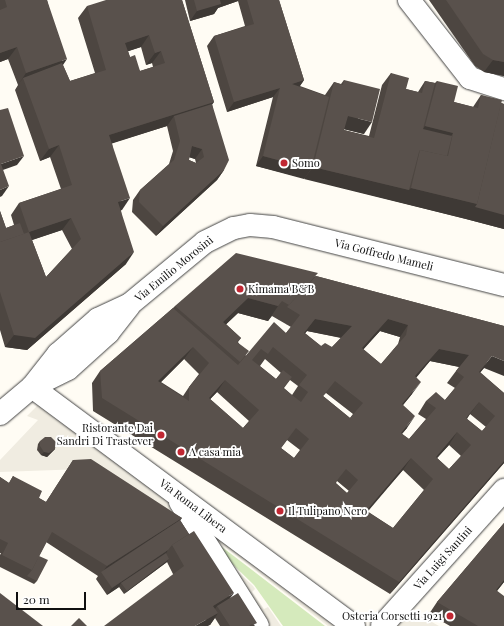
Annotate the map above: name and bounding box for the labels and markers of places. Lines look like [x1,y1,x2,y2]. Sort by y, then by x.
place label: Somo [292,156,320,170]
marker: Somo [279,158,289,168]
place label: Kimama B&B [248,282,315,296]
marker: Kimama B&B [235,284,245,294]
place label: Ristorante Dai Sandri Di Trastever [57,422,153,448]
marker: Ristorante Dai Sandri Di Trastever [156,430,166,440]
place label: A casa mia [189,445,241,459]
marker: A casa mia [176,447,186,457]
place label: Il Tulipano Nero [288,504,367,518]
marker: Il Tulipano Nero [275,506,285,516]
place label: Osteria Corsetti 1921 [342,609,442,623]
marker: Osteria Corsetti 1921 [445,611,455,621]

